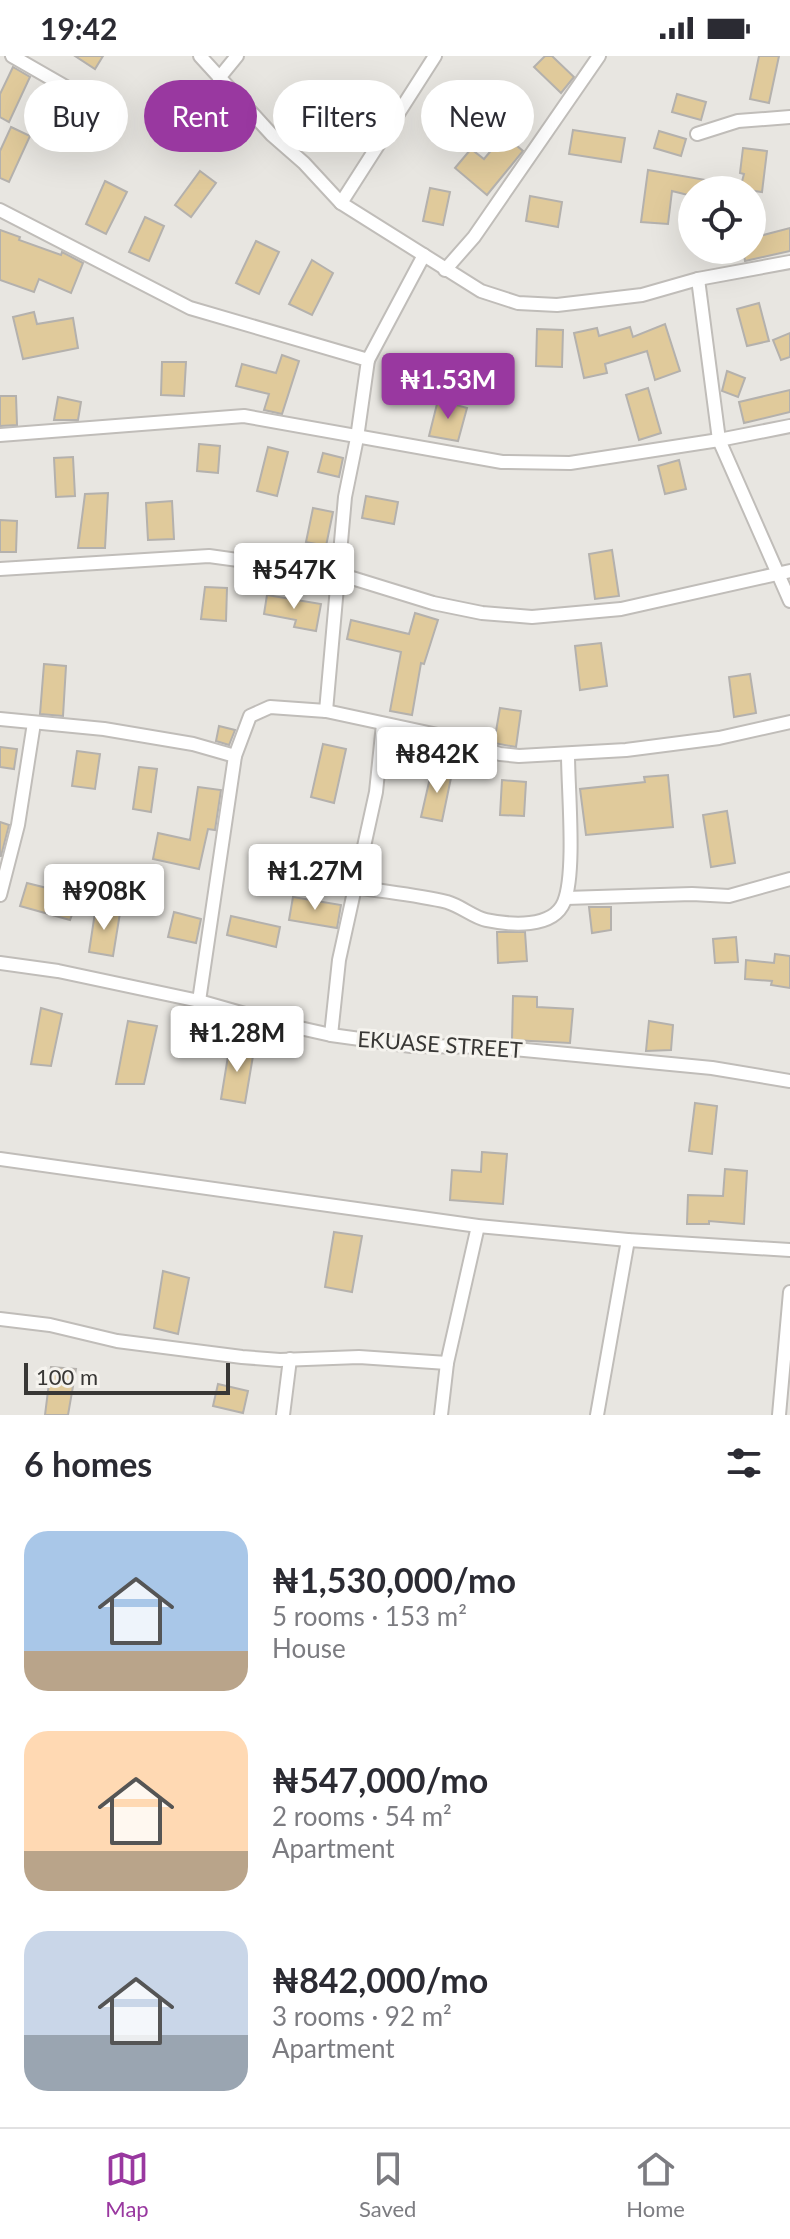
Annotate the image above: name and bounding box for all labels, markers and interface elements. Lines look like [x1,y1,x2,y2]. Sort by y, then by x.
text: 19:42 [40,10,117,46]
chip: Buy [24,80,128,152]
chip: Rent [144,80,257,152]
chip: Filters [273,80,405,152]
chip: New [421,80,534,152]
map controls [678,176,766,264]
button: locate [678,176,766,264]
pin: ₦1.53M [383,353,513,421]
text: ₦1.53M [400,363,496,395]
pin: ₦547K [238,543,350,611]
text: ₦547K [252,553,336,585]
pin: ₦842K [381,727,493,795]
text: ₦842K [395,737,479,769]
pin: ₦1.27M [250,844,380,912]
text: ₦1.27M [267,854,363,886]
pin: ₦908K [48,864,160,932]
text: ₦908K [62,874,146,906]
pin: ₦1.28M [172,1006,302,1074]
text: ₦1.28M [189,1016,285,1048]
street label: EKUASE STREET [357,1025,523,1063]
scale bar [24,1359,230,1395]
text: 100 m [36,1363,98,1390]
icon: filters [722,1441,766,1485]
text: 6 homes [24,1443,152,1484]
text: ₦1,530,000/mo [272,1559,516,1600]
icon: home [88,1563,184,1659]
text: 5 rooms · 153 m² [272,1600,467,1632]
text: House [272,1632,346,1664]
text: ₦547,000/mo [272,1759,488,1800]
icon: home [88,1763,184,1859]
text: 2 rooms · 54 m² [272,1800,452,1832]
text: Apartment [272,1832,395,1864]
text: ₦842,000/mo [272,1959,488,2000]
icon: home [88,1963,184,2059]
text: 3 rooms · 92 m² [272,2000,452,2032]
text: Apartment [272,2032,395,2064]
tab: Map [105,2147,149,2222]
tab: Saved [359,2147,416,2222]
tab: Home [626,2147,685,2222]

